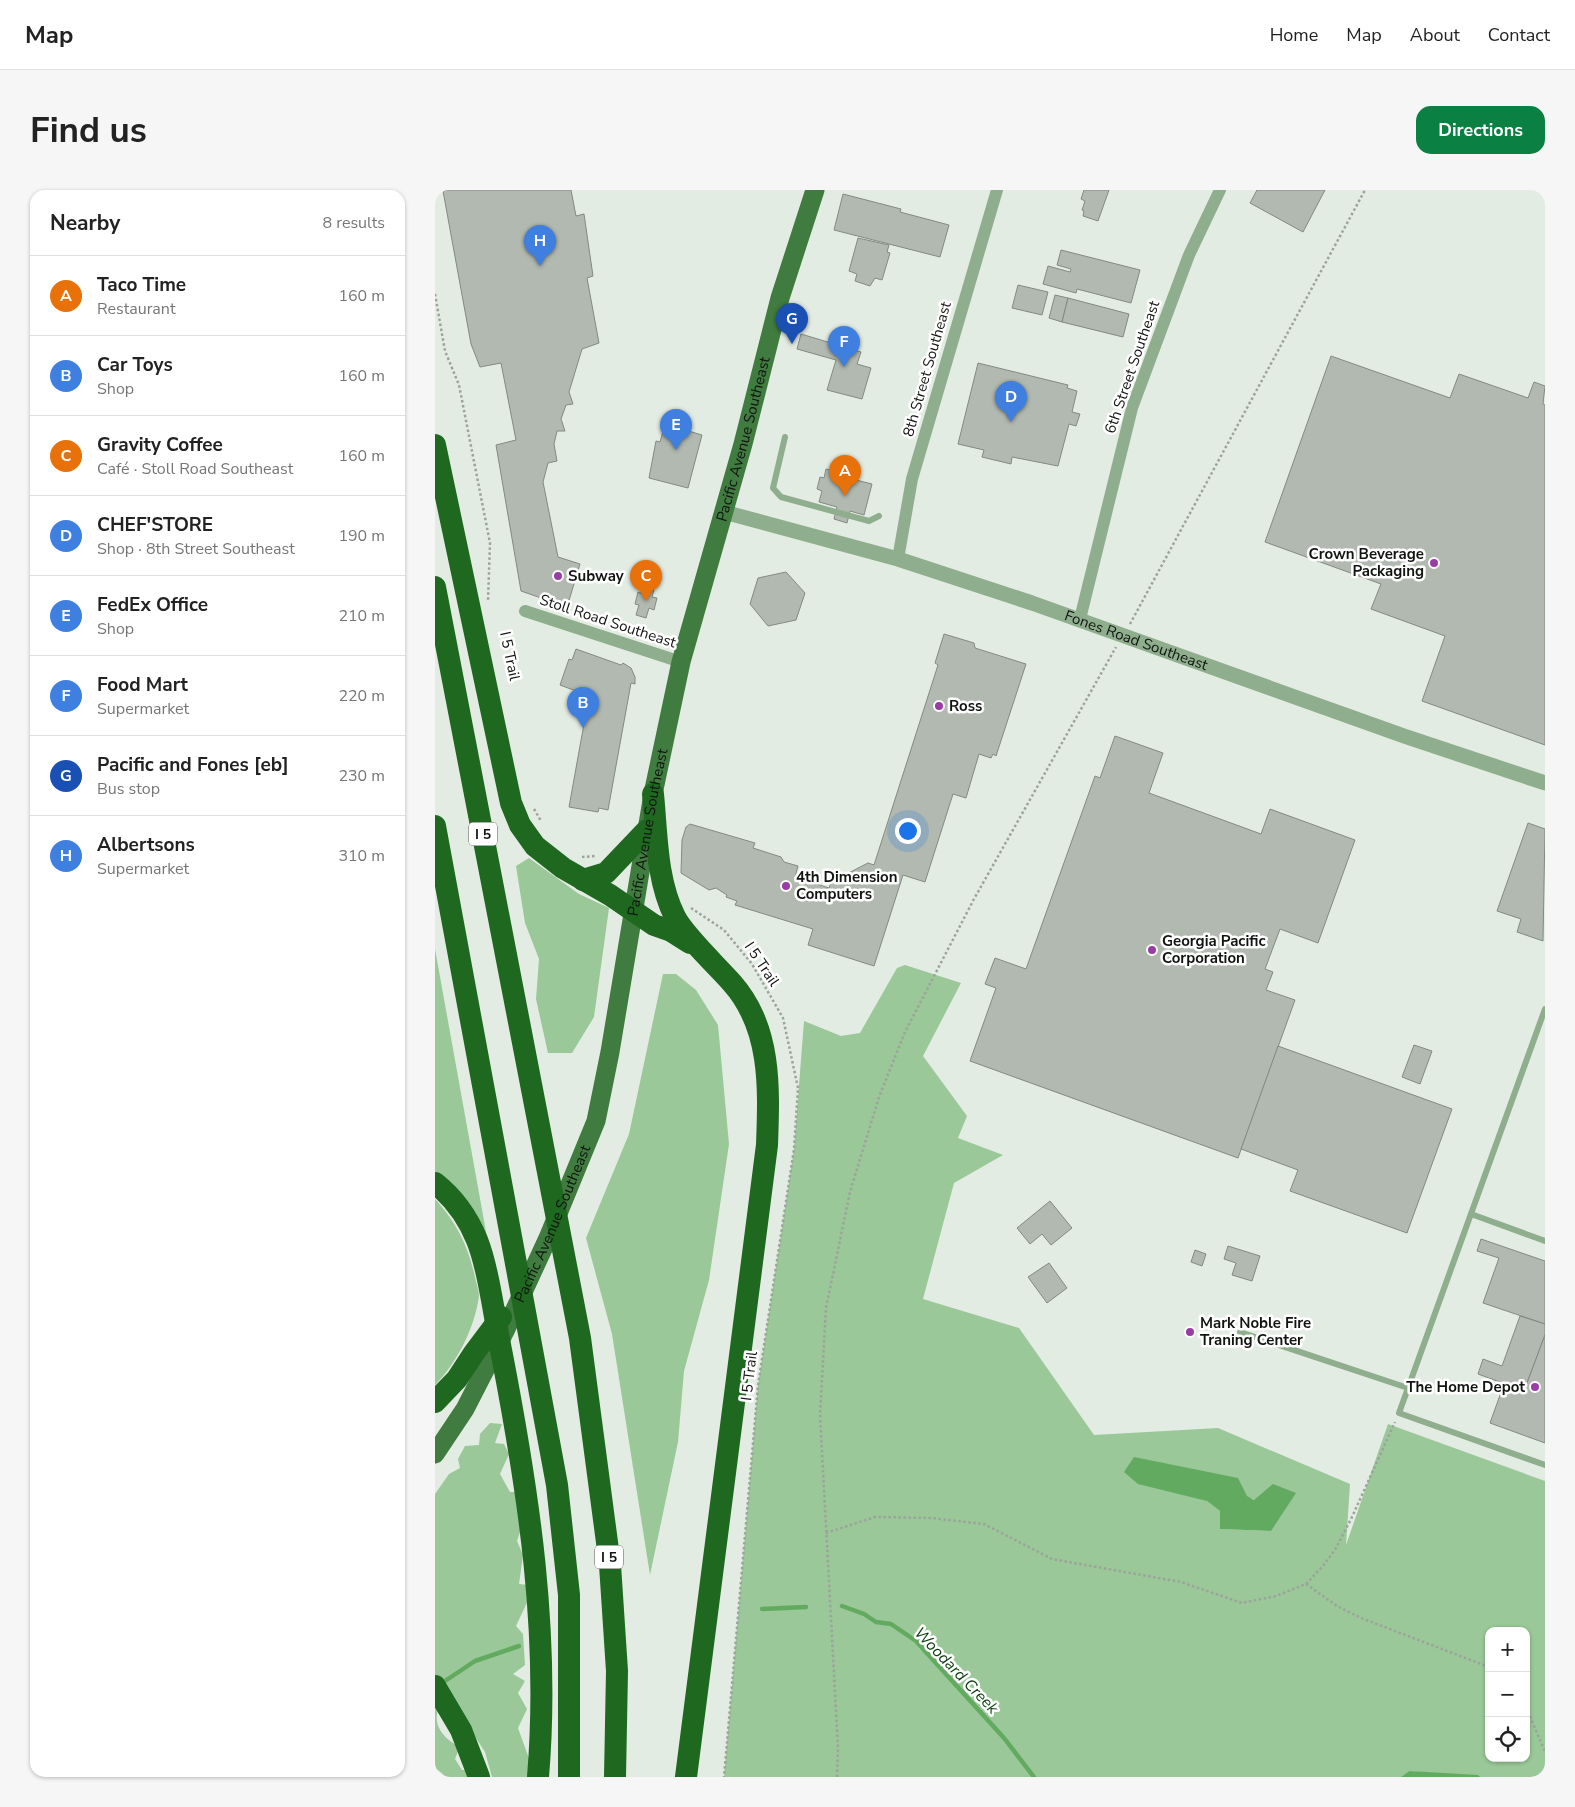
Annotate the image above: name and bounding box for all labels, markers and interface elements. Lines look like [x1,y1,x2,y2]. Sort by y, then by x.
text: Map [25,19,73,51]
text: Home [1270,23,1318,47]
text: Map [1346,23,1382,47]
text: About [1410,23,1460,47]
text: Contact [1488,23,1550,47]
button: Directions [1416,106,1545,154]
text: Find us [30,107,147,154]
text: Nearby [50,209,120,237]
text: 8 results [323,212,385,234]
pin: H [524,225,556,266]
text: Taco Time [97,272,186,298]
text: A [60,285,72,307]
text: 160 m [338,285,385,307]
street label: 6th Street Southeast [1100,297,1164,436]
text: Restaurant [97,298,176,320]
street label: 8th Street Southeast [898,298,956,439]
pin: G [776,303,808,344]
pin: F [828,326,860,367]
text: Car Toys [97,352,173,378]
street label: Pacific Avenue Southeast [711,354,775,524]
text: B [60,365,72,387]
text: 160 m [338,365,385,387]
text: Shop [97,378,134,400]
pin: D [995,381,1027,422]
pin: E [660,409,692,450]
text: Gravity Coffee [97,432,223,458]
text: C [61,445,71,467]
text: 160 m [338,445,385,467]
pin: A [829,455,861,496]
text: Café · Stoll Road Southeast [97,458,293,480]
text: CHEF'STORE [97,512,213,538]
text: D [60,525,72,547]
text: 190 m [338,525,385,547]
text: Shop · 8th Street Southeast [97,538,295,560]
place label: Crown Beverage Packaging [1309,544,1424,581]
marker: Crown Beverage Packaging [1428,557,1440,569]
pin: C [630,560,662,601]
place label: Subway [568,566,624,586]
marker: Subway [552,570,564,582]
street label: Stoll Road Southeast [537,590,679,653]
text: FedEx Office [97,592,208,618]
text: E [61,605,71,627]
text: 210 m [338,605,385,627]
street label: Fones Road Southeast [1062,605,1211,675]
text: Shop [97,618,134,640]
street label: I 5 Trail [495,630,525,683]
text: Food Mart [97,672,188,698]
text: F [62,685,71,707]
text: 220 m [338,685,385,707]
pin: B [567,687,599,728]
place label: Ross [949,696,982,716]
text: Supermarket [97,698,189,720]
marker: Ross [933,700,945,712]
street label: Pacific Avenue Southeast [623,746,673,918]
text: Pacific and Fones [eb] [97,752,289,778]
text: G [60,765,72,787]
text: 230 m [338,765,385,787]
text: Bus stop [97,778,160,800]
your location [895,818,921,844]
road number: I 5 [469,823,497,846]
text: Albertsons [97,832,195,858]
text: H [60,845,72,867]
text: 310 m [338,845,385,867]
text: Supermarket [97,858,189,880]
place label: 4th Dimension Computers [796,867,897,904]
marker: 4th Dimension Computers [780,880,792,892]
place label: Georgia Pacific Corporation [1162,931,1266,968]
street label: I 5 Trail [740,938,784,991]
marker: Georgia Pacific Corporation [1146,944,1158,956]
street label: Pacific Avenue Southeast [509,1141,595,1306]
place label: Mark Noble Fire Traning Center [1200,1313,1311,1350]
marker: Mark Noble Fire Traning Center [1184,1326,1196,1338]
street label: I 5 Trail [736,1350,762,1402]
place label: The Home Depot [1406,1377,1525,1397]
marker: The Home Depot [1529,1381,1541,1393]
road number: I 5 [595,1545,623,1568]
water label: Woodard Creek [909,1622,1004,1720]
map controls [1485,1627,1530,1762]
button: + [1485,1627,1530,1672]
button: − [1485,1672,1530,1717]
button: locate [1485,1717,1530,1762]

